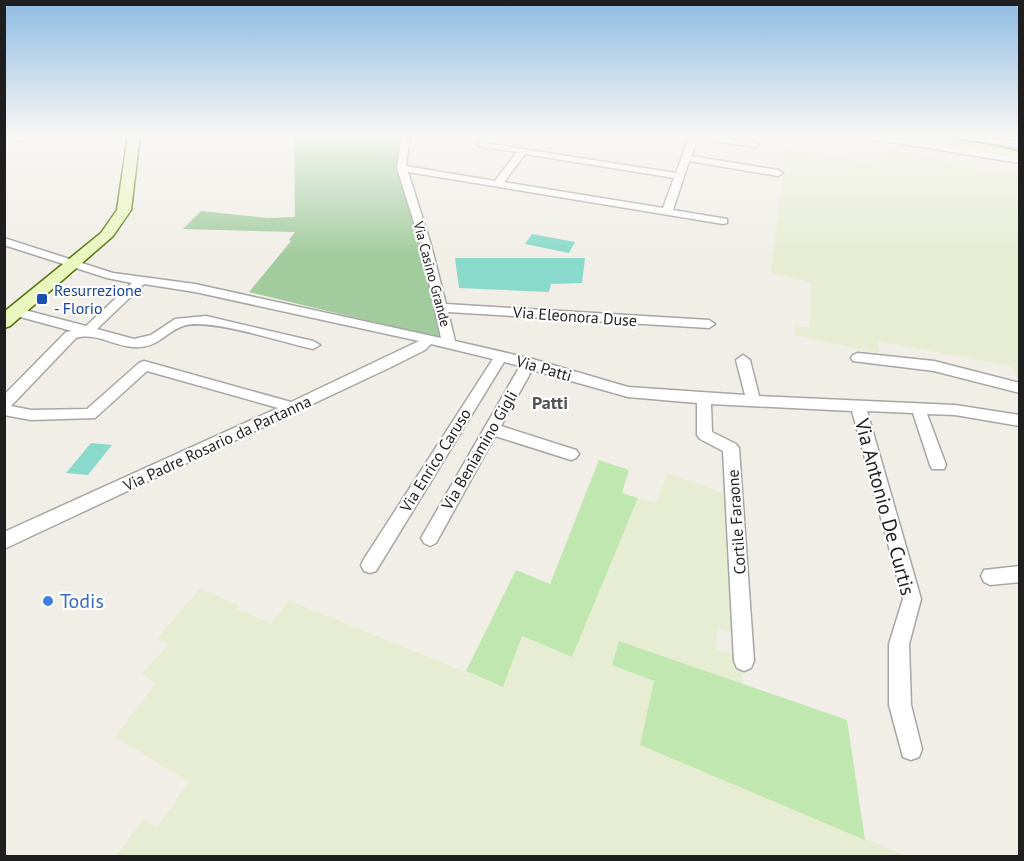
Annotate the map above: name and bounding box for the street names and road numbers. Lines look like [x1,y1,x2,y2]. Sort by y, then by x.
street label: Via Casino Grande [409,218,455,329]
street label: Via Eleonora Duse [511,302,638,330]
street label: Via Patti [513,350,574,385]
street label: Via Beniamino Gigli [436,387,521,514]
street label: Via Padre Rosario da Partanna [119,391,314,496]
street label: Via Enrico Caruso [395,404,475,516]
street label: Via Antonio De Curtis [849,415,921,598]
street label: Cortile Faraone [722,469,750,575]

